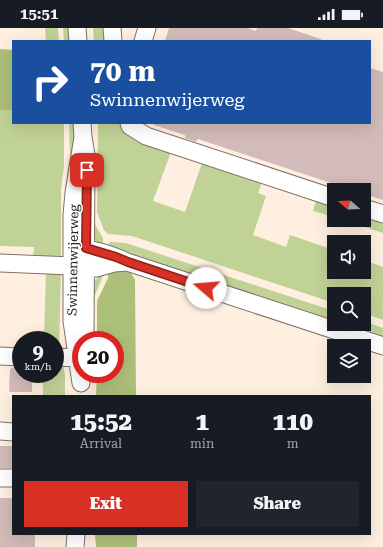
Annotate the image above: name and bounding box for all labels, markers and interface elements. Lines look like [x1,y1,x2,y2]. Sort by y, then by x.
text: 15:51 [20,5,58,23]
text: 70 m [90,55,155,88]
icon: right [24,56,76,108]
text: Swinnenwijerweg [90,89,245,110]
pin [70,153,104,187]
icon: arrive [76,159,98,181]
north arrow [327,183,371,227]
map controls [327,183,371,383]
street label: Swinnenwijerweg [65,203,81,316]
button: sound [327,235,371,279]
position arrow [185,267,227,309]
button: search [327,287,371,331]
speed limit sign: 20 [72,331,124,383]
button: layers [327,339,371,383]
text: 9 [32,340,44,364]
text: km/h [25,361,51,372]
text: 15:52 [70,408,132,436]
text: 1 [195,408,209,436]
text: 110 [273,408,313,436]
text: Arrival [80,436,122,451]
text: min [190,436,214,451]
text: m [287,436,299,451]
button: Exit [24,481,188,527]
button: Share [196,481,359,527]

